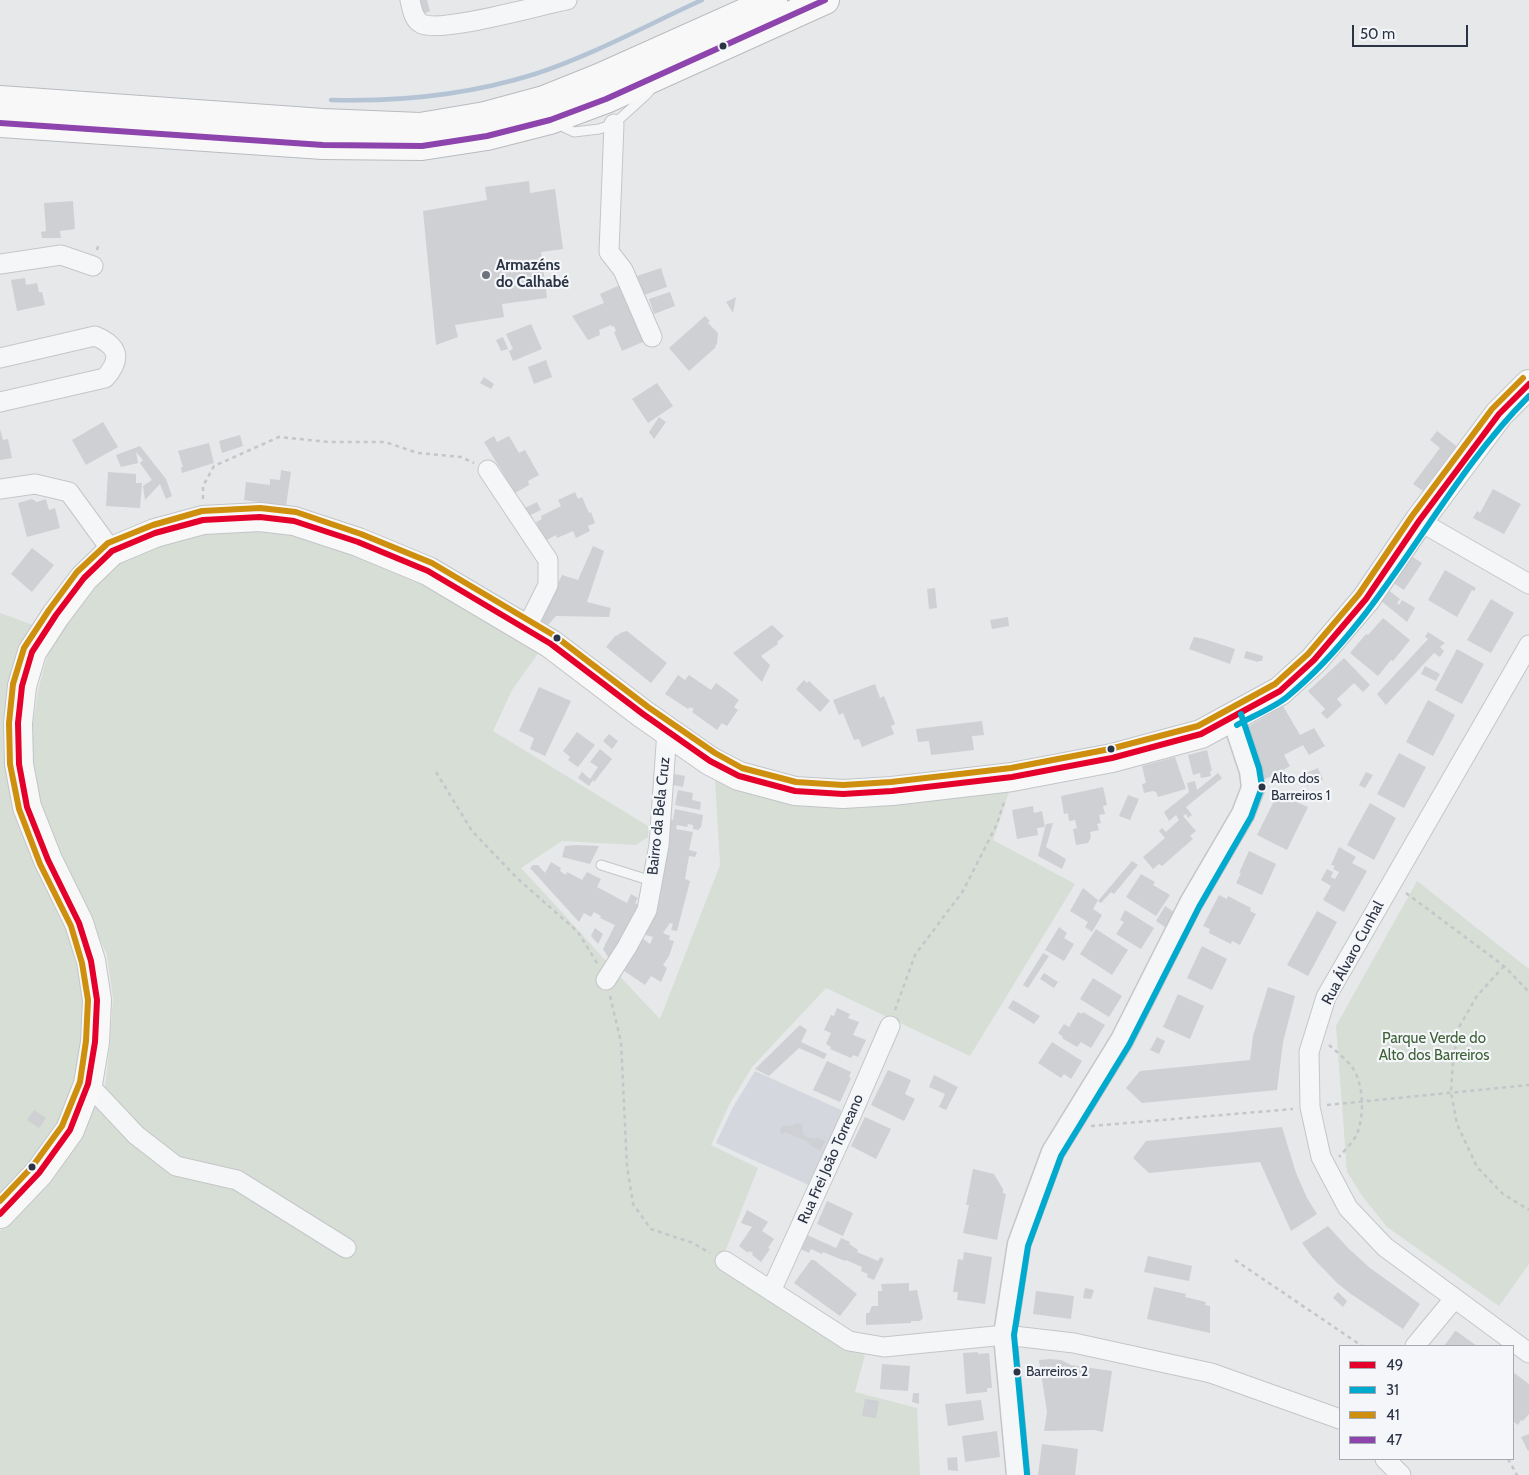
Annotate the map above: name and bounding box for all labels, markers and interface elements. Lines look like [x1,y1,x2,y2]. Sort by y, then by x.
scale bar [1354,15,1470,47]
text: 50 m [1360,25,1395,43]
unlabelled marker [718,41,728,51]
place label: Armazéns do Calhabé [496,257,569,292]
marker: Armazéns do Calhabé [480,269,492,281]
unlabelled marker [552,633,562,643]
unlabelled marker [1106,744,1116,754]
street label: Bairro da Bela Cruz [644,756,674,876]
place label: Alto dos Barreiros 1 [1271,771,1330,804]
marker: Alto dos Barreiros 1 [1257,782,1267,792]
street label: Rua Álvaro Cunhal [1318,898,1388,1008]
park label: Parque Verde do Alto dos Barreiros [1379,1030,1489,1065]
street label: Rua Frei João Torreano [794,1091,868,1227]
unlabelled marker [27,1162,37,1172]
legend [1339,1345,1514,1460]
text: 49 [1386,1356,1403,1374]
place label: Barreiros 2 [1026,1364,1088,1380]
marker: Barreiros 2 [1012,1367,1022,1377]
text: 31 [1386,1381,1399,1399]
text: 41 [1386,1406,1400,1424]
text: 47 [1386,1431,1402,1449]

